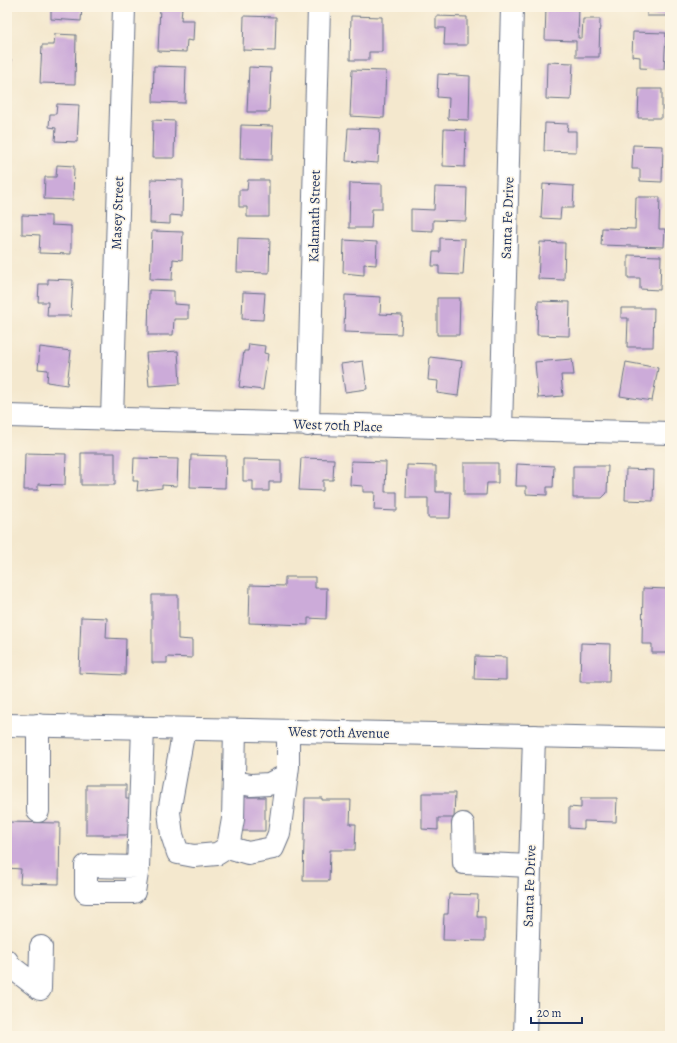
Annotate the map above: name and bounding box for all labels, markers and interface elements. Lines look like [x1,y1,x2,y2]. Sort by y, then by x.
street label: Kalamath Street [304,169,325,262]
street label: Masey Street [107,176,128,250]
street label: Santa Fe Drive [497,177,518,259]
street label: West 70th Place [292,414,383,437]
street label: West 70th Avenue [287,722,390,743]
street label: Santa Fe Drive [519,845,540,927]
scale bar [531,999,582,1025]
text: 20 m [537,1005,561,1021]

